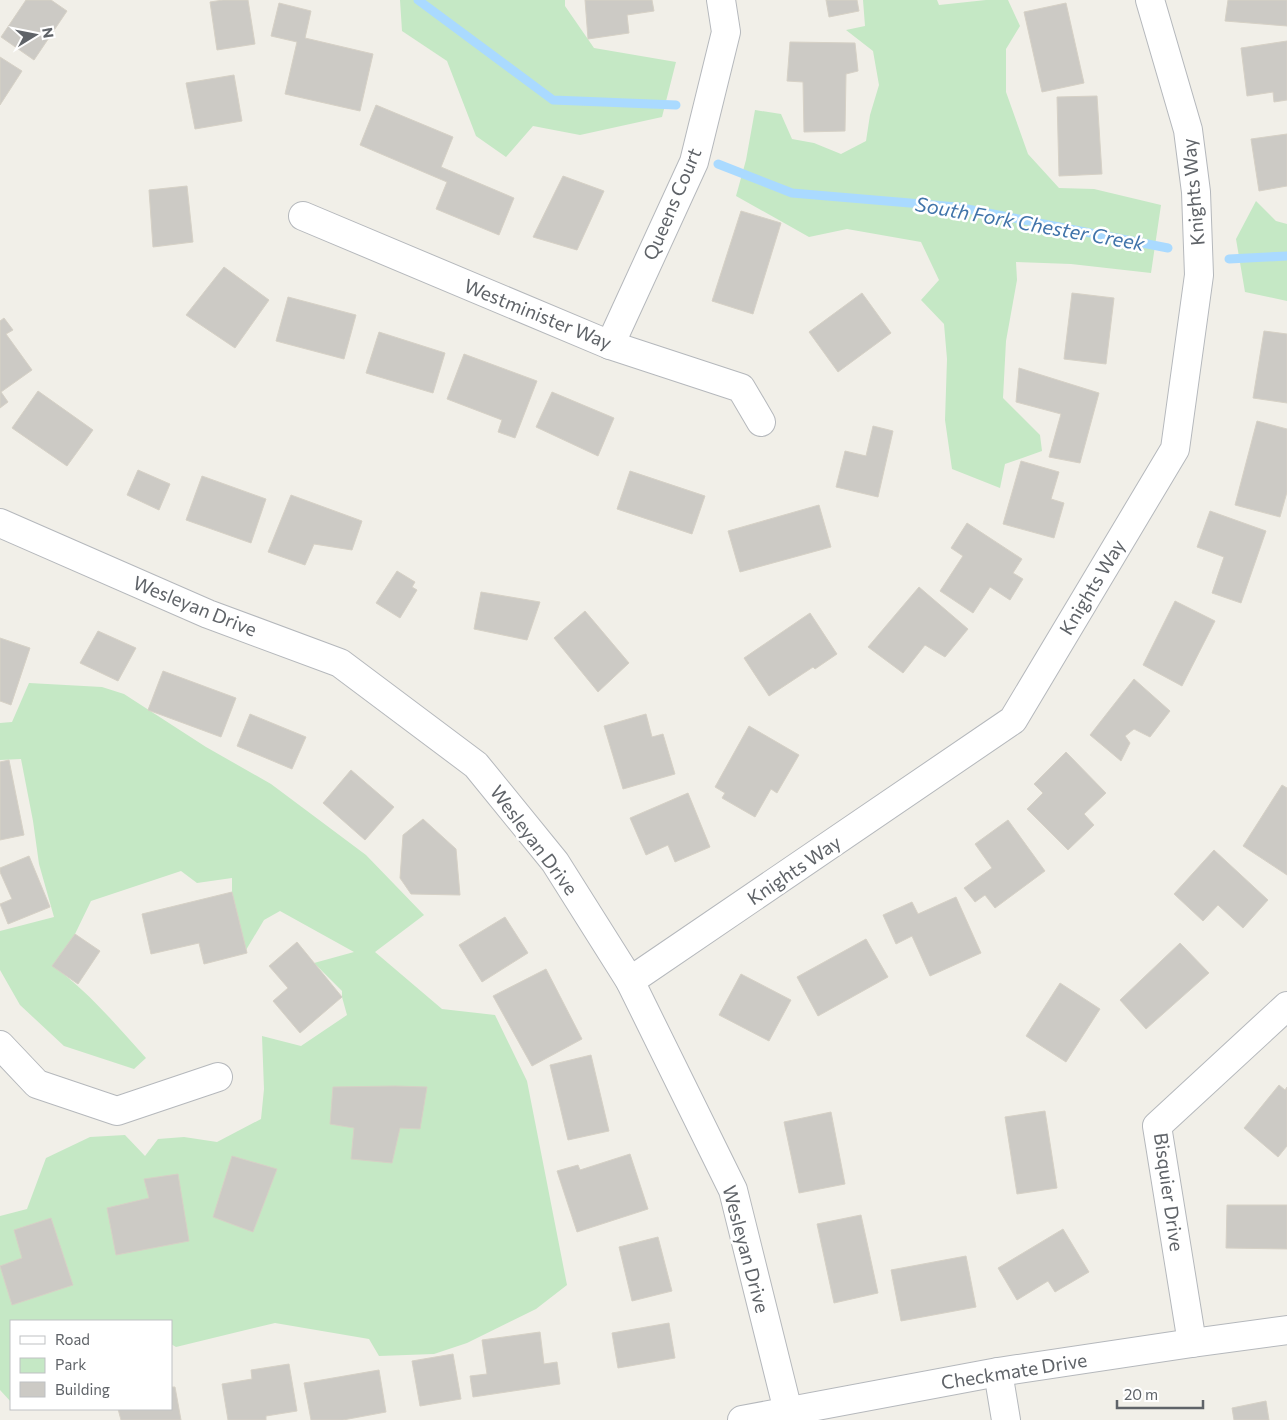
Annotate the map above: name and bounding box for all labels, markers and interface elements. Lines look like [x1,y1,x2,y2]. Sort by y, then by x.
north arrow [10,10,60,60]
text: N [39,26,58,39]
street label: Knights Way [1176,137,1209,247]
street label: Queens Court [638,144,706,263]
water label: South Fork Chester Creek [914,191,1148,255]
street label: Westminister Way [461,273,615,354]
street label: Knights Way [1054,535,1129,639]
street label: Wesleyan Drive [130,570,260,641]
street label: Wesleyan Drive [486,780,583,899]
street label: Knights Way [743,830,845,909]
street label: Bisquier Drive [1150,1131,1189,1253]
street label: Wesleyan Drive [718,1182,775,1315]
legend [10,1320,172,1410]
text: Road [55,1330,90,1348]
street label: Checkmate Drive [939,1348,1088,1393]
text: Park [55,1355,86,1373]
scale bar [1117,1378,1203,1410]
text: Building [55,1380,110,1398]
text: 20 m [1124,1385,1158,1403]

